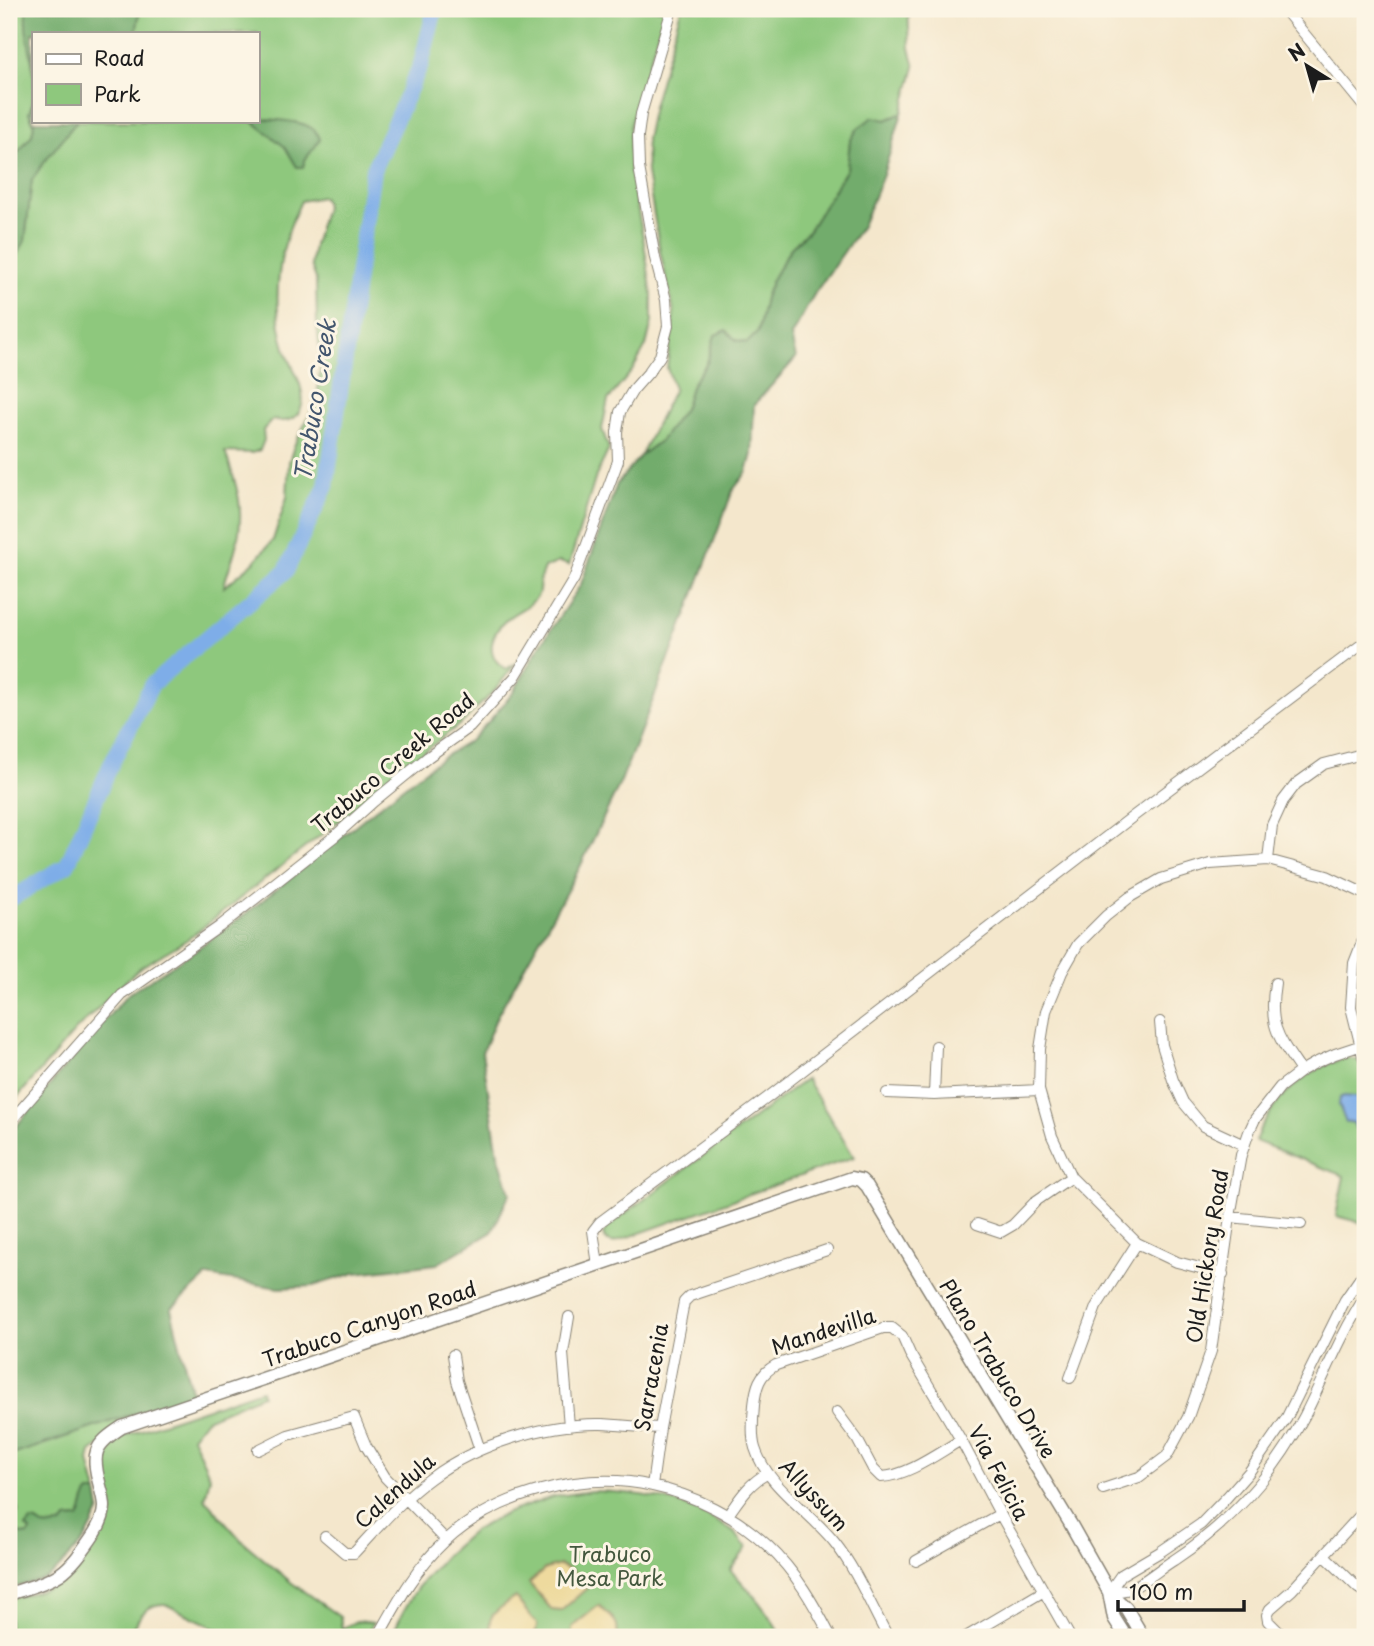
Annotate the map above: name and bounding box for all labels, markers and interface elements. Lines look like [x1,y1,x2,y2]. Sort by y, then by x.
legend [32,32,259,122]
north arrow [1272,32,1342,102]
text: N [1282,36,1311,67]
text: Road [94,41,145,73]
text: Park [94,77,141,109]
water label: Trabuco Creek [284,316,344,483]
street label: Trabuco Creek Road [303,684,481,840]
street label: Old Hickory Road [1176,1167,1236,1345]
street label: Trabuco Canyon Road [258,1271,480,1375]
street label: Plano Trabuco Drive [933,1272,1065,1464]
street label: Mandevilla [767,1298,879,1362]
street label: Sarracenia [625,1320,675,1434]
street label: Via Felicia [961,1418,1039,1526]
street label: Calendula [346,1445,442,1535]
street label: Allyssum [773,1450,857,1538]
park label: Trabuco Mesa Park [556,1537,664,1593]
scale bar [1118,1569,1244,1613]
text: 100 m [1129,1575,1193,1607]

